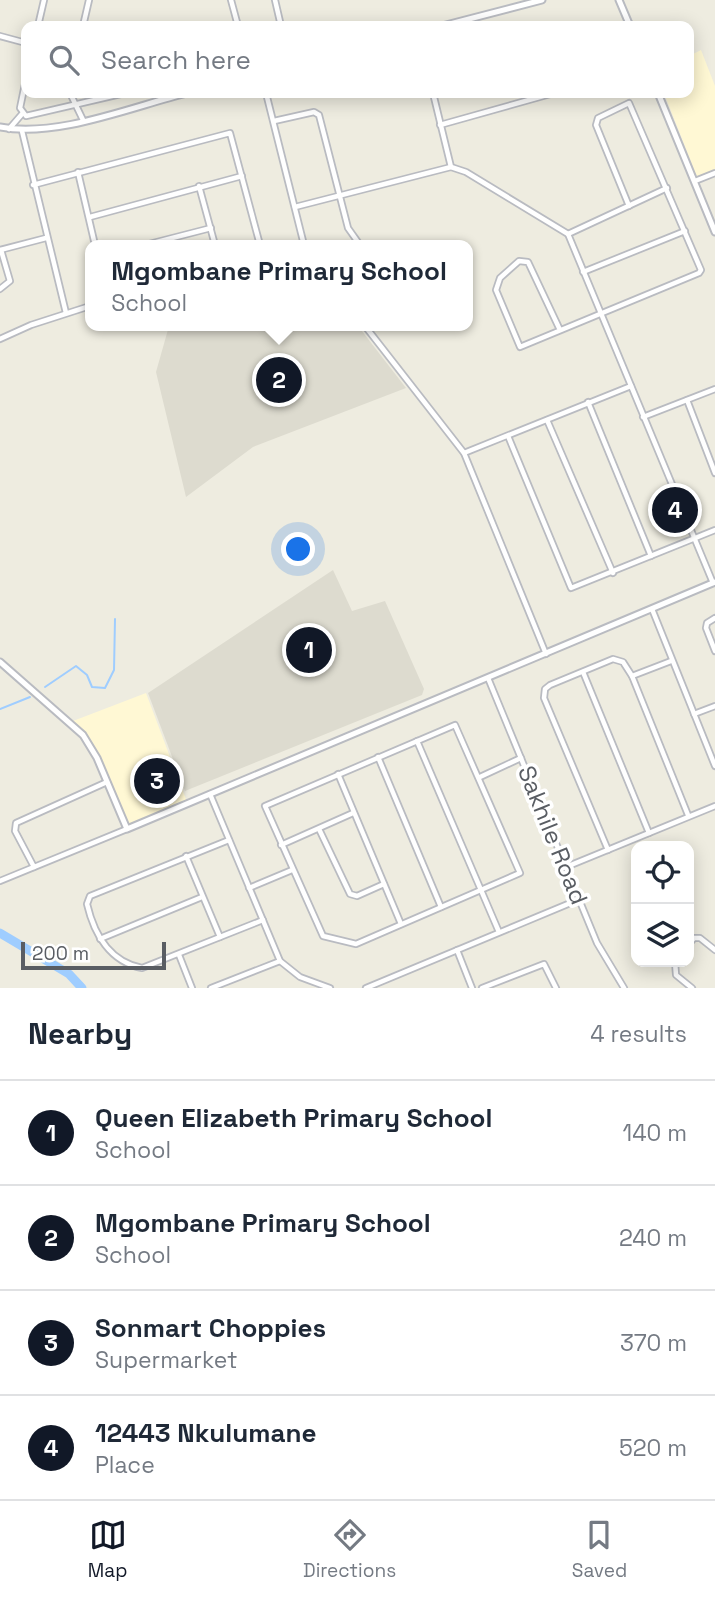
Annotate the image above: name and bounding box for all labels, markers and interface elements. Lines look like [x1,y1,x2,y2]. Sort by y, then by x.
search box [21,21,694,98]
icon: search [45,41,83,79]
text: Search here [101,43,251,77]
popup [85,240,473,331]
text: Mgombane Primary School [111,254,447,288]
text: School [111,288,187,318]
pin: 2 [256,354,302,406]
pin: 4 [652,484,698,536]
your location [281,532,315,566]
pin: 1 [286,624,332,676]
pin: 3 [134,755,180,807]
street label: Sakhile Road [511,761,595,909]
map controls [631,841,694,967]
button: locate [631,841,694,904]
button: layers [631,904,694,967]
scale bar [21,939,166,971]
text: 200 m [32,941,89,966]
text: Nearby [28,1014,132,1053]
text: 4 results [590,1019,687,1049]
text: Queen Elizabeth Primary School [95,1101,492,1135]
text: 1 [46,1118,56,1148]
text: 140 m [623,1118,687,1148]
text: School [95,1135,171,1165]
text: Mgombane Primary School [95,1206,431,1240]
text: 2 [44,1223,58,1253]
text: 240 m [619,1223,687,1253]
text: School [95,1240,171,1270]
text: Sonmart Choppies [95,1311,326,1345]
text: 3 [44,1328,58,1358]
text: 370 m [620,1328,687,1358]
text: Supermarket [95,1345,237,1375]
text: 12443 Nkulumane [95,1416,317,1450]
text: 4 [44,1433,58,1463]
text: 520 m [619,1433,687,1463]
text: Place [95,1450,155,1480]
tab: Map [88,1516,127,1583]
tab: Directions [303,1516,396,1583]
tab: Saved [572,1516,627,1583]

